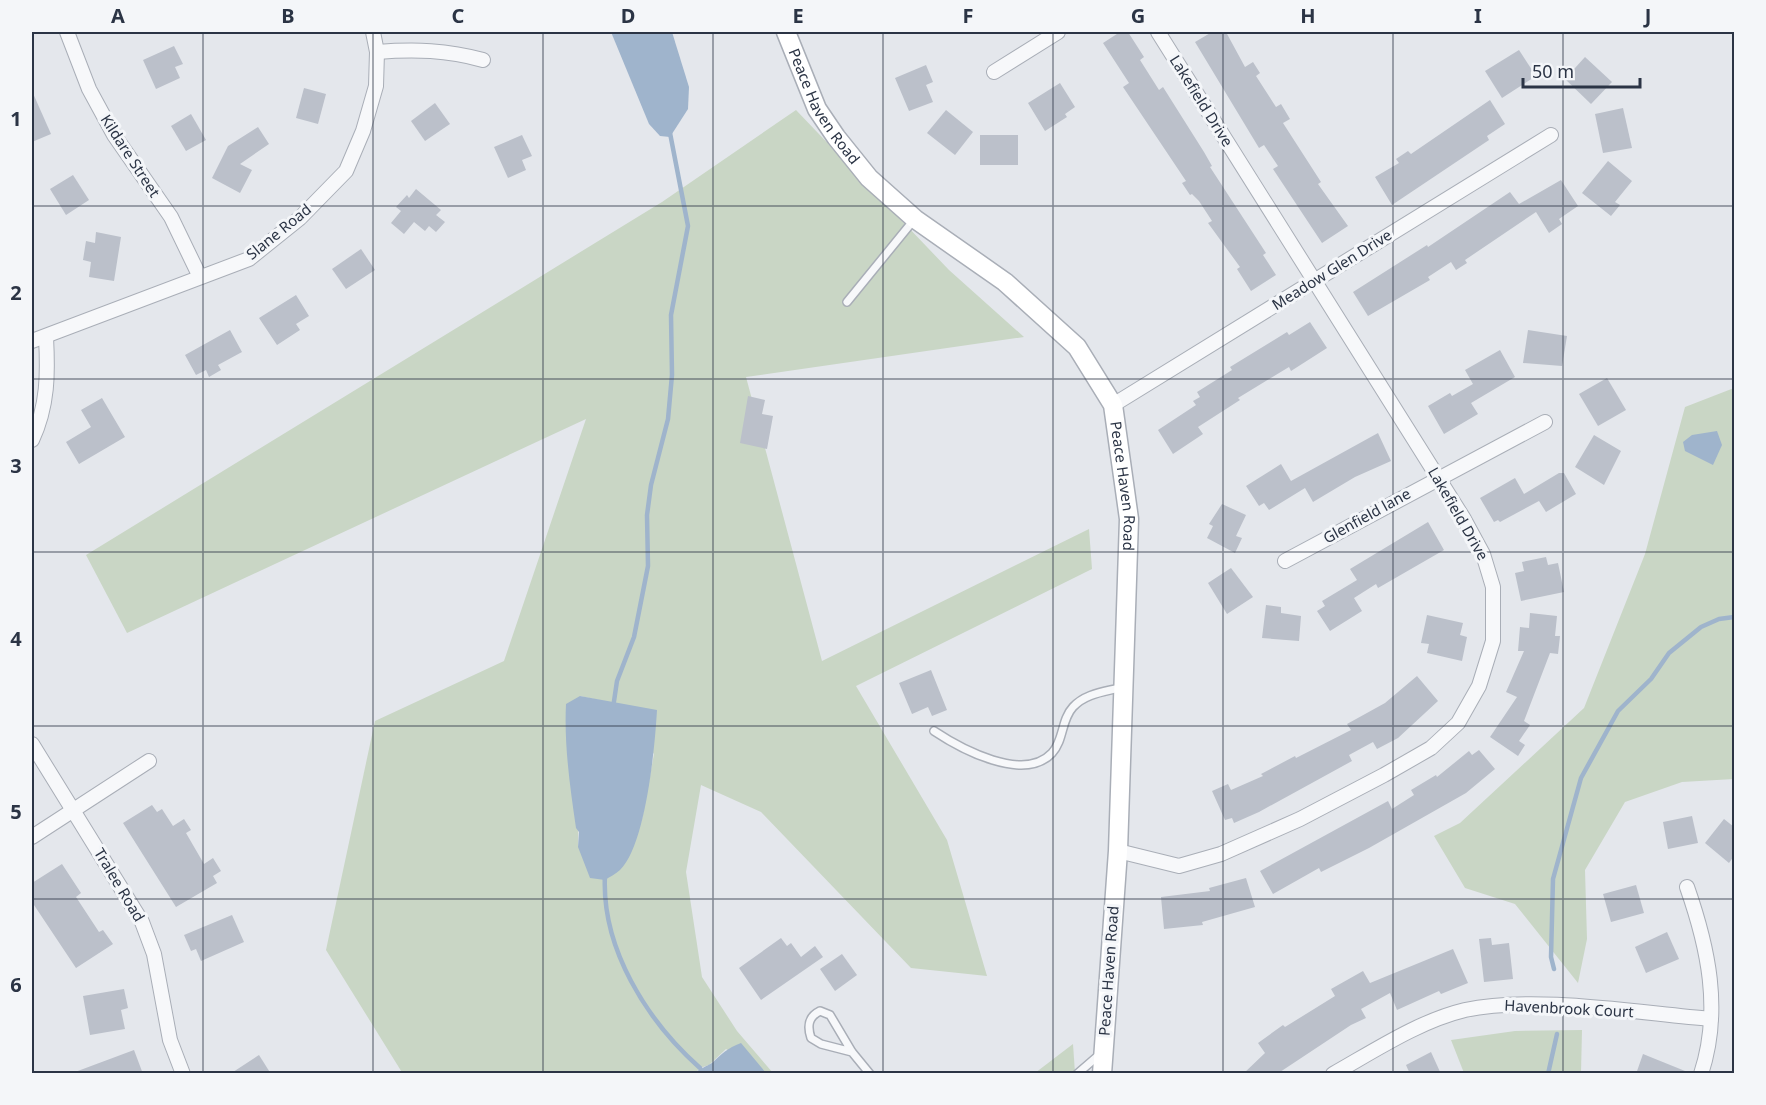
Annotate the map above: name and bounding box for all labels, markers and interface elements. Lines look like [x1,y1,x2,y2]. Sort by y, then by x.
text: A [111,2,125,29]
text: B [281,2,295,29]
text: C [452,2,465,29]
text: D [621,2,635,29]
text: E [792,2,804,29]
text: F [963,2,973,29]
text: G [1131,2,1145,29]
text: H [1300,2,1316,29]
text: I [1474,2,1482,29]
text: J [1643,2,1651,29]
street label: Peace Haven Road [785,45,865,168]
street label: Lakefield Drive [1166,51,1238,150]
scale bar [1523,51,1640,89]
text: 50 m [1532,59,1574,83]
text: 1 [10,105,22,132]
street label: Kildare Street [97,110,165,201]
street label: Slane Road [242,199,315,264]
street label: Meadow Glen Drive [1268,224,1395,314]
text: 2 [10,279,22,306]
street label: Peace Haven Road [1106,420,1140,551]
text: 3 [10,452,22,479]
street label: Lakefield Drive [1424,463,1494,564]
street label: Glenfield lane [1319,483,1414,547]
text: 4 [10,625,22,652]
text: 5 [10,798,22,825]
street label: Tralee Road [90,844,150,925]
street label: Peace Haven Road [1093,905,1123,1037]
text: 6 [10,971,22,998]
street label: Havenbrook Court [1504,995,1635,1021]

